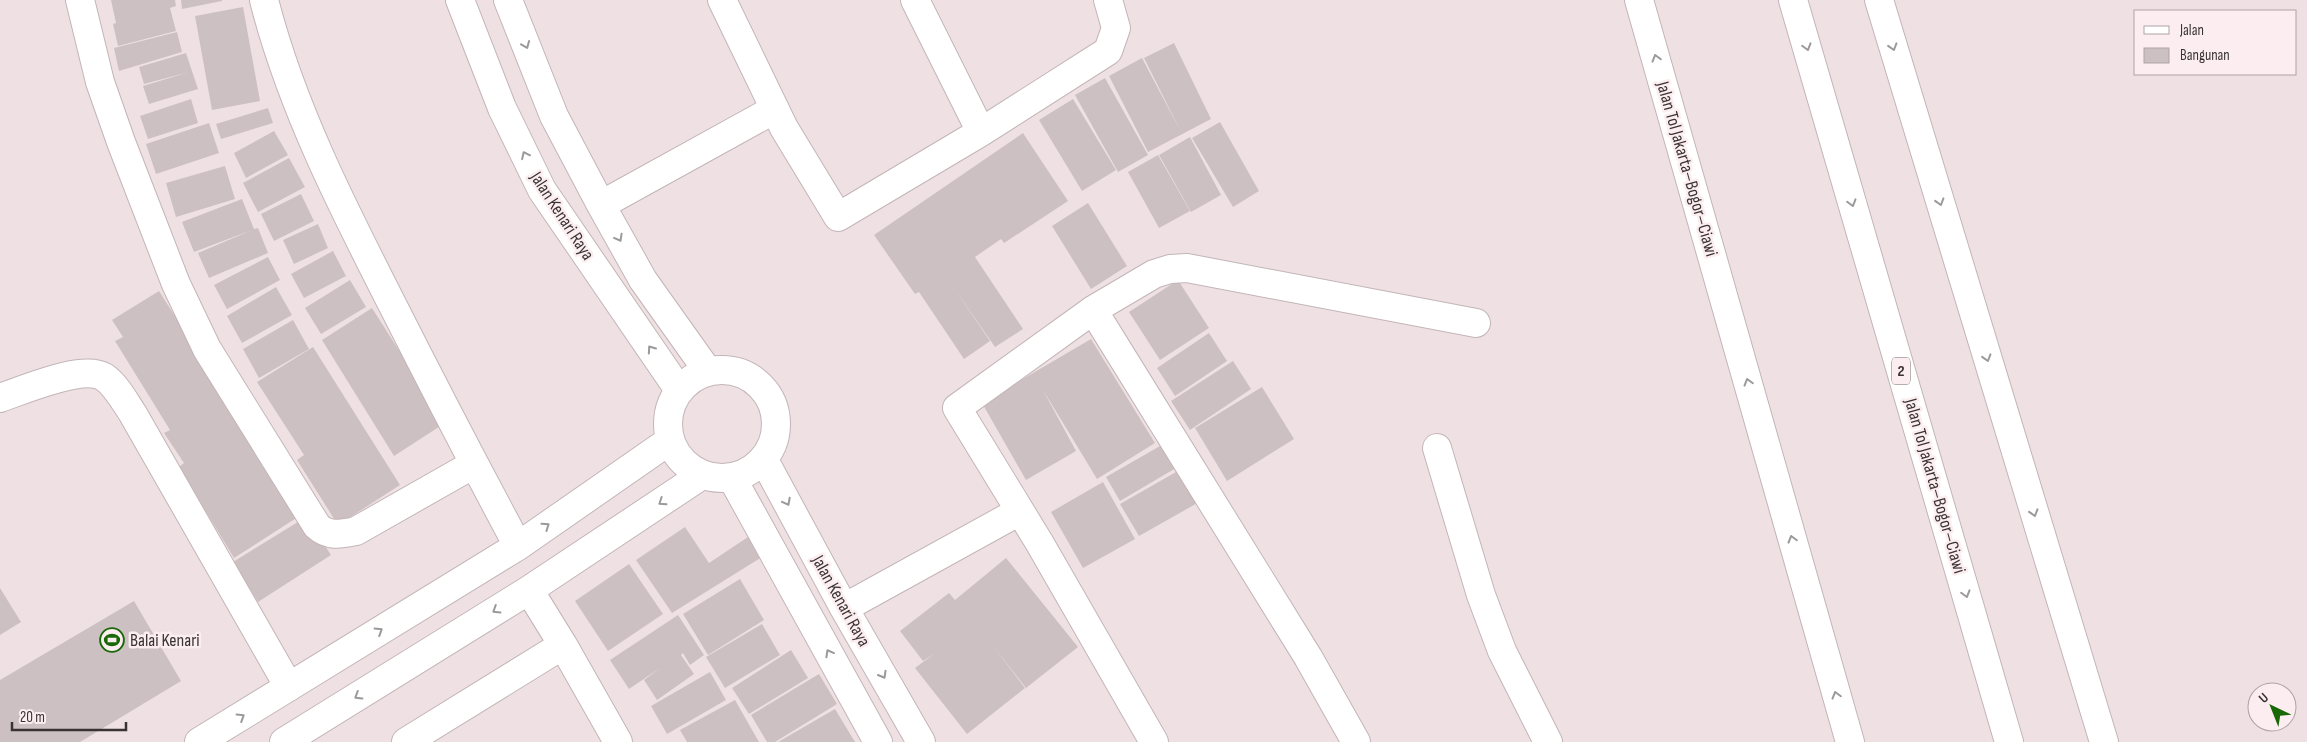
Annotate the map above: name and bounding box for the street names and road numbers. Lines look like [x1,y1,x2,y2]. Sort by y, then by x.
street label: Jalan Tol Jakarta–Bogor–Ciawi [1652,78,1722,259]
street label: Jalan Kenari Raya [525,167,598,264]
road number: 2 [1892,358,1910,384]
street label: Jalan Tol Jakarta–Bogor–Ciawi [1900,395,1970,576]
street label: Jalan Kenari Raya [807,551,875,650]

